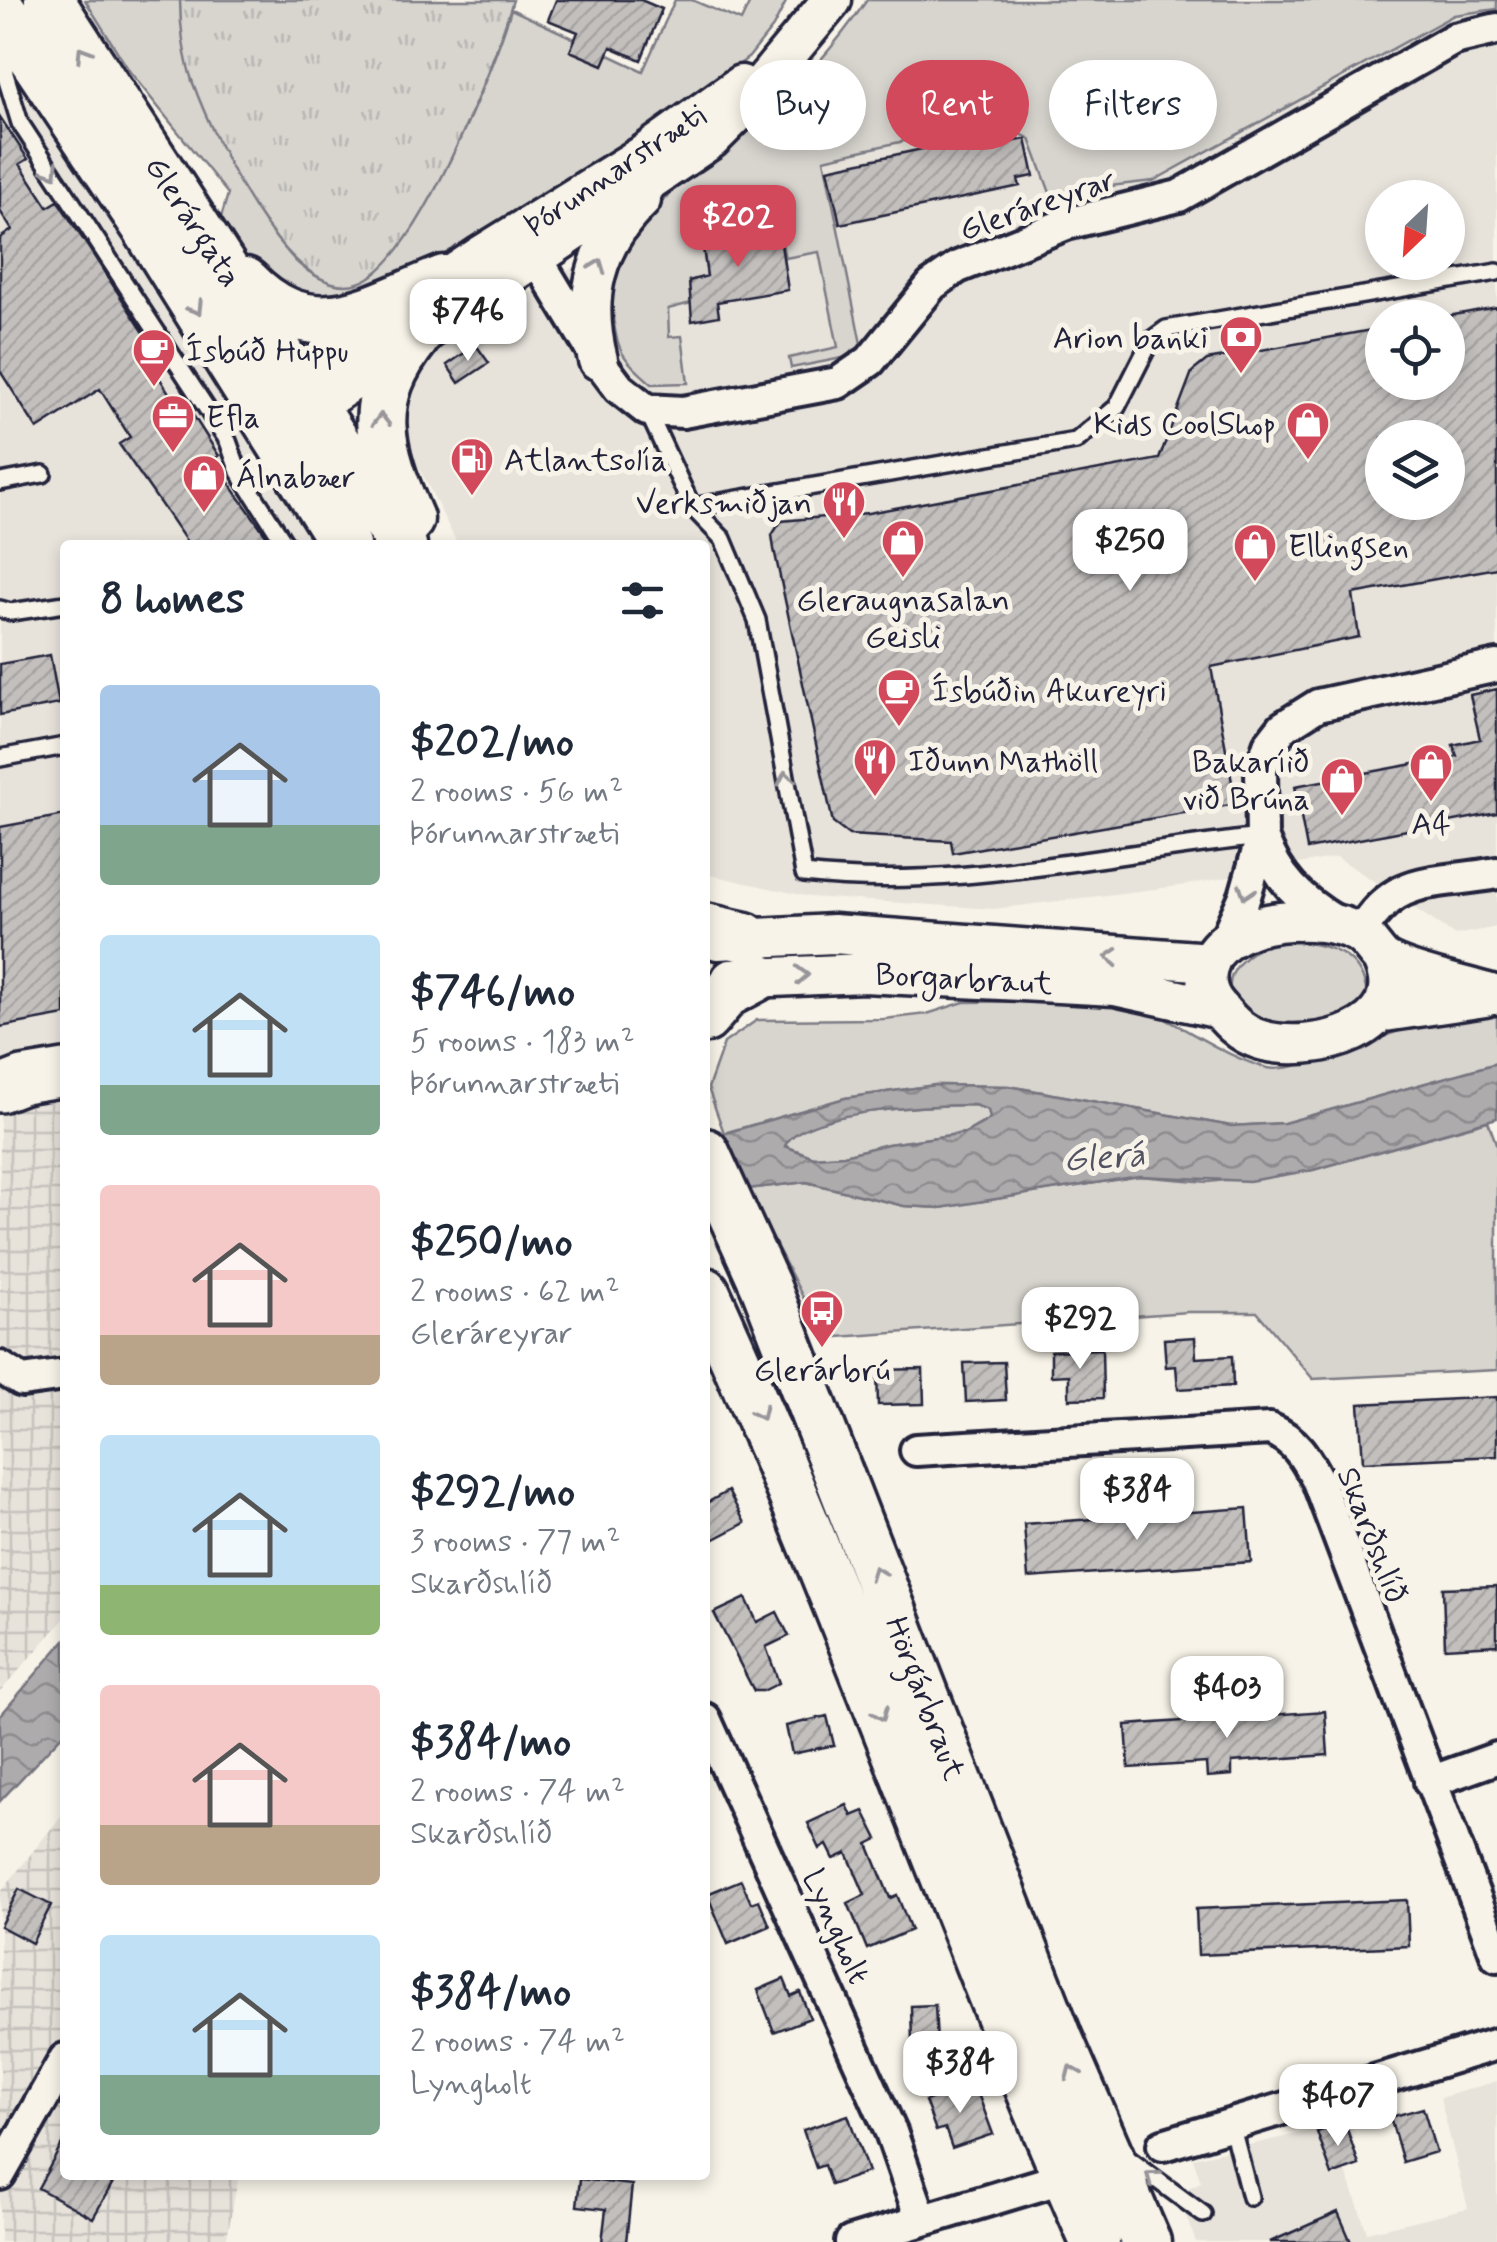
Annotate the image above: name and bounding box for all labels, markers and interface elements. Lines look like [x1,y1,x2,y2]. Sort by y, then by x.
one-way arrow [76,46,95,64]
chip: Buy [740,60,866,150]
chip: Rent [886,60,1029,150]
chip: Filters [1049,60,1217,150]
street label: Þórunnarstræti [518,95,715,247]
street label: Glerárgata [132,148,250,297]
one-way arrow [40,159,58,178]
street label: Gleráreyrar [954,160,1121,252]
north arrow [1365,180,1465,280]
map controls [1365,180,1465,520]
pin: $202 [679,185,797,270]
text: $202 [702,196,774,238]
one-way arrow [586,258,607,275]
pin: $746 [409,279,527,364]
text: $746 [432,290,504,332]
one-way arrow [184,297,203,315]
button: locate [1365,300,1465,400]
bank icon: Arion banki [1218,314,1264,375]
place label: Arion banki [1053,318,1208,360]
cafe icon: Ísbúð Huppu [131,327,177,388]
place label: Ísbúð Huppu [186,331,349,373]
office icon: Efla [150,393,196,454]
place label: Efla [206,397,260,439]
shop icon: Kids CoolShop [1285,400,1331,461]
place label: Kids CoolShop [1094,404,1276,446]
one-way arrow [370,411,392,426]
button: layers [1365,420,1465,520]
fuel station icon: Atlantsolía [449,436,495,497]
place label: Atlantsolía [504,440,668,482]
shop icon: Álnabær [181,453,227,514]
place label: Álnabær [236,457,356,499]
restaurant icon: Verksmiðjan [821,479,867,540]
place label: Verksmiðjan [636,483,812,525]
pin: $250 [1071,509,1189,594]
shop icon: Gleraugnasalan Geisli [880,518,926,579]
text: $250 [1095,520,1165,562]
shop icon: Ellingsen [1232,522,1278,583]
place label: Ellingsen [1288,526,1409,571]
text: 8 homes [100,573,245,628]
icon: filters [615,573,670,628]
place label: Gleraugnasalan Geisli [796,580,1010,659]
cafe icon: Ísbúðin Akureyri [876,667,922,728]
place label: Ísbúðin Akureyri [932,671,1167,713]
text: $202/mo [410,716,574,771]
icon: home [180,725,300,845]
restaurant icon: Iðunn Mathöll [852,737,898,798]
place label: Iðunn Mathöll [908,741,1098,783]
place label: Bakaríið við Brúna [1182,742,1310,821]
shop icon: A4 [1408,742,1454,803]
shop icon: Bakaríið við Brúna [1319,756,1365,817]
one-way arrow [776,770,797,786]
text: 2 rooms · 56 m² [410,771,623,813]
place label: A4 [1411,804,1451,846]
text: Þórunnarstræti [410,813,619,855]
one-way arrow [1237,883,1257,900]
one-way arrow [1104,947,1120,969]
street label: Borgarbraut [874,954,1054,1008]
one-way arrow [795,965,811,986]
text: $746/mo [410,966,575,1021]
icon: home [180,975,300,1095]
text: 5 rooms · 183 m² [410,1021,635,1063]
text: Þórunnarstræti [410,1063,619,1105]
water label: Glerá [1062,1132,1147,1184]
text: $250/mo [410,1216,573,1271]
icon: home [180,1225,300,1345]
text: 2 rooms · 62 m² [410,1271,619,1313]
pin: $292 [1021,1287,1139,1372]
bus stop icon: Glerárbrú [799,1288,845,1349]
text: $292 [1044,1298,1116,1340]
text: Gleráreyrar [410,1313,573,1355]
place label: Glerárbrú [754,1350,890,1392]
one-way arrow [748,1402,768,1420]
pin: $384 [1078,1458,1196,1543]
street label: Skarðshlíð [1326,1461,1416,1610]
text: $292/mo [410,1466,575,1521]
text: $384 [1102,1469,1172,1511]
icon: home [180,1475,300,1595]
text: 3 rooms · 77 m² [410,1521,621,1563]
text: Skarðshlíð [410,1563,553,1605]
one-way arrow [869,1566,889,1583]
street label: Hörgárbraut [871,1611,975,1788]
pin: $403 [1168,1656,1286,1741]
text: $403 [1193,1667,1261,1709]
one-way arrow [869,1705,890,1722]
text: $384/mo [410,1716,571,1771]
icon: home [180,1725,300,1845]
text: 2 rooms · 74 m² [410,1771,625,1813]
text: Skarðshlíð [410,1813,553,1855]
street label: Lyngholt [791,1863,879,1991]
text: $384/mo [410,1966,571,2021]
icon: home [180,1975,300,2095]
text: 2 rooms · 74 m² [410,2021,625,2063]
pin: $384 [901,2031,1019,2116]
text: $384 [925,2042,995,2084]
text: Lyngholt [410,2063,532,2105]
one-way arrow [1064,2064,1084,2082]
pin: $407 [1279,2064,1397,2149]
text: $407 [1301,2075,1375,2117]
one-way arrow [1145,2171,1164,2189]

